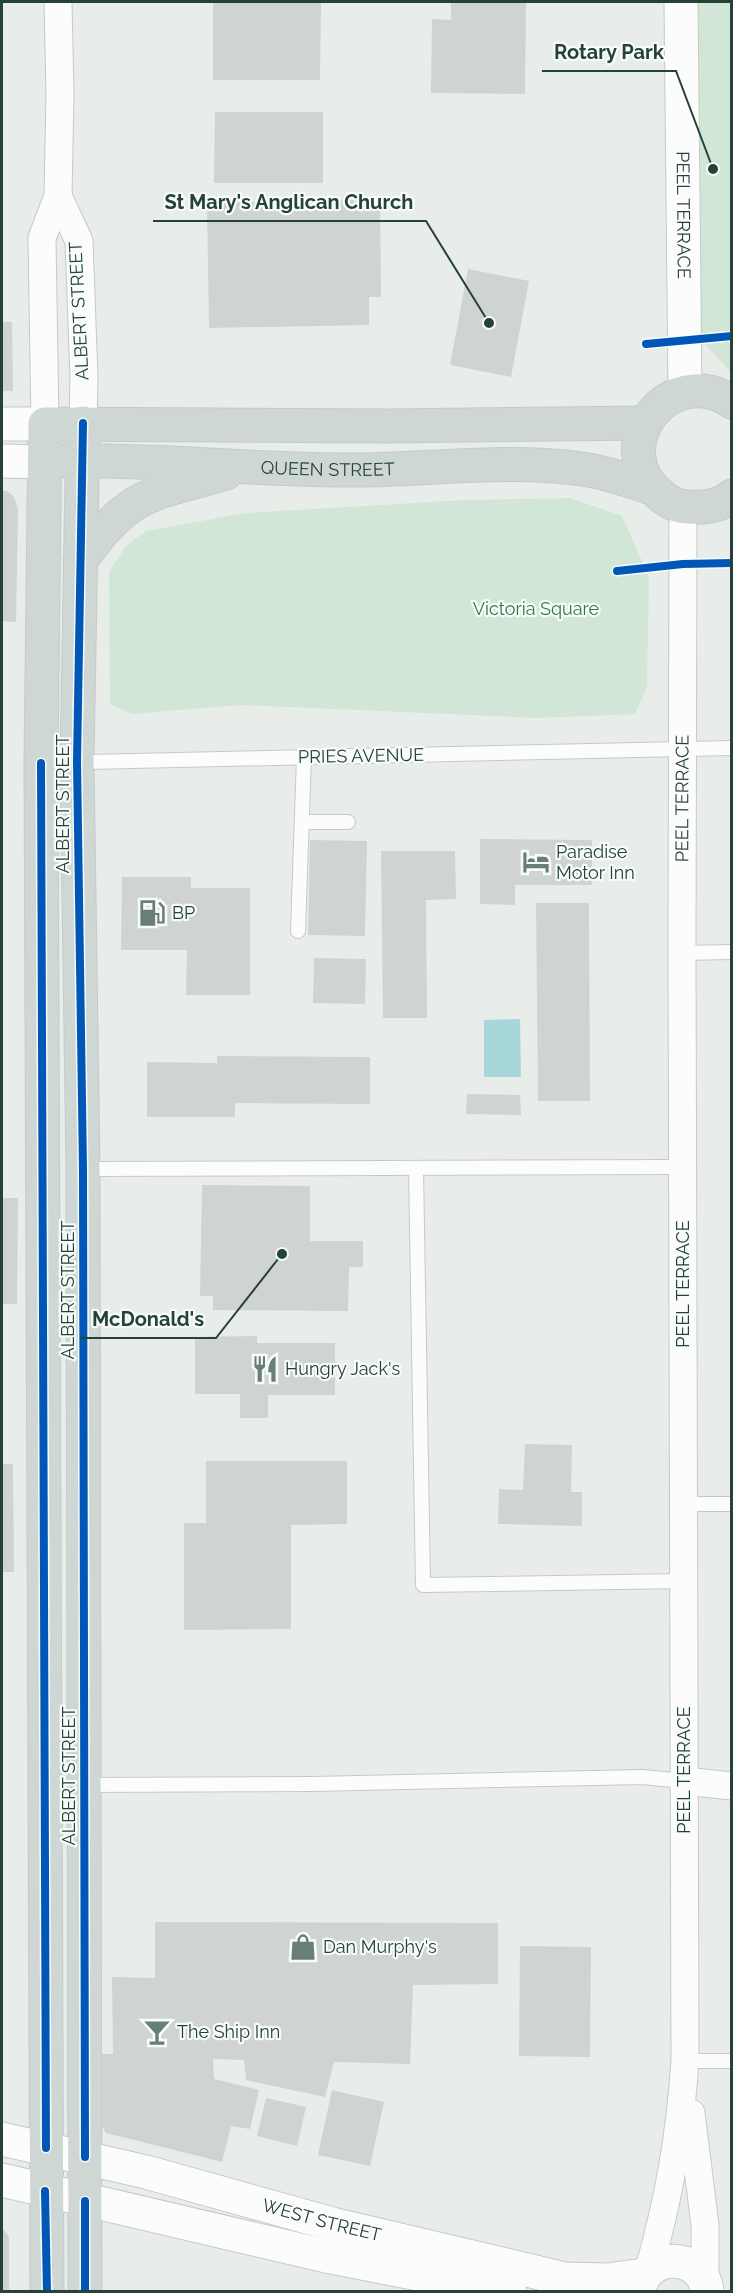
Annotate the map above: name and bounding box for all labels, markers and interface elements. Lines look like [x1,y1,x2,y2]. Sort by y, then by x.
callout: Rotary Park [542,33,676,71]
text: Rotary Park [554,40,665,64]
street label: PEEL TERRACE [673,151,695,279]
callout: St Mary's Anglican Church [153,183,426,221]
text: St Mary's Anglican Church [165,190,413,214]
street label: ALBERT STREET [64,241,93,381]
street label: QUEEN STREET [260,457,395,480]
park label: Victoria Square [473,598,600,619]
street label: ALBERT STREET [52,735,73,873]
street label: PEEL TERRACE [671,735,692,862]
street label: PRIES AVENUE [298,744,424,767]
place label: Paradise Motor Inn [556,841,635,883]
hotel icon: Paradise Motor Inn [521,847,551,877]
fuel station icon: BP [137,898,167,928]
place label: BP [172,902,195,923]
street label: PEEL TERRACE [672,1220,693,1348]
street label: ALBERT STREET [57,1221,78,1359]
callout: McDonald's [80,1300,216,1338]
text: McDonald's [92,1307,204,1331]
restaurant icon: Hungry Jack's [250,1354,280,1384]
place label: Hungry Jack's [285,1358,400,1379]
street label: PEEL TERRACE [673,1706,694,1834]
street label: ALBERT STREET [58,1707,79,1845]
shop icon: Dan Murphy's [288,1932,318,1962]
place label: Dan Murphy's [323,1936,437,1957]
bar icon: The Ship Inn [142,2017,172,2047]
place label: The Ship Inn [177,2021,280,2042]
street label: WEST STREET [260,2194,383,2245]

